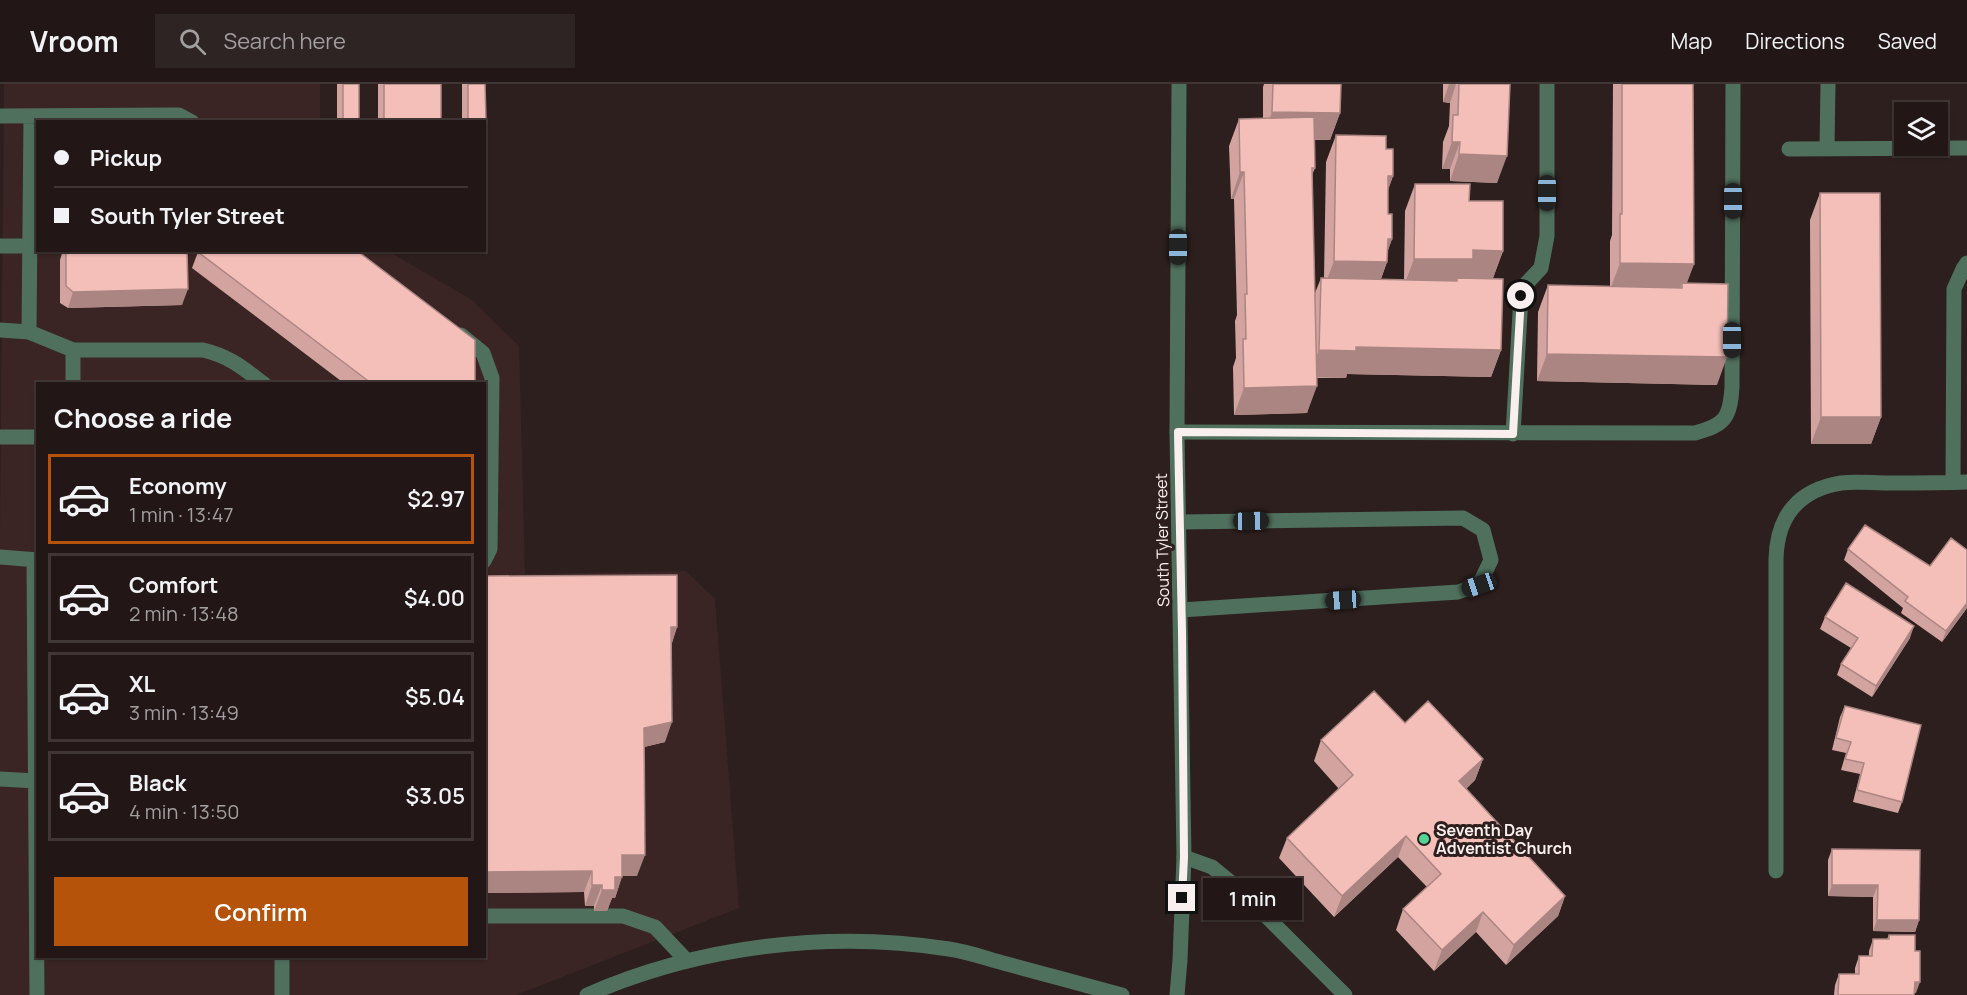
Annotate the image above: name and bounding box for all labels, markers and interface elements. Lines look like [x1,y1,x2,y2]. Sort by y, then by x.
search box [155,14,575,68]
text: Vroom [30,22,119,60]
icon: search [176,25,209,58]
text: Search here [224,26,346,56]
text: Map [1671,27,1712,55]
text: Directions [1745,27,1845,55]
text: Saved [1878,27,1937,55]
map controls [1894,102,1948,156]
button: layers [1894,102,1948,156]
text: Pickup [90,143,162,173]
car [1538,175,1556,211]
car [1724,183,1742,219]
text: South Tyler Street [90,201,285,231]
car [1169,229,1187,265]
route start [1507,282,1534,309]
car [1723,322,1741,358]
text: Choose a ride [54,399,232,436]
text: Economy [129,471,227,501]
icon: car [57,472,111,526]
street label: South Tyler Street [1150,473,1174,607]
text: $2.97 [407,484,465,514]
text: 1 min · 13:47 [129,501,234,528]
car [1233,512,1269,530]
text: Comfort [129,570,218,600]
icon: car [57,571,111,625]
car [1459,571,1499,599]
text: $4.00 [404,583,465,613]
car [1324,590,1362,610]
text: 2 min · 13:48 [129,600,239,627]
text: XL [129,669,155,699]
icon: car [57,670,111,724]
text: $5.04 [405,682,465,712]
text: 3 min · 13:49 [129,699,239,726]
text: Black [129,768,186,798]
icon: car [57,769,111,823]
text: $3.05 [406,781,465,811]
text: 4 min · 13:50 [129,798,239,825]
place label: Seventh Day Adventist Church [1436,819,1572,859]
marker: Seventh Day Adventist Church [1417,832,1431,846]
button: Confirm [54,877,468,946]
callout: 1 min [1203,877,1302,919]
route end [1168,884,1195,911]
text: 1 min [1229,885,1276,912]

